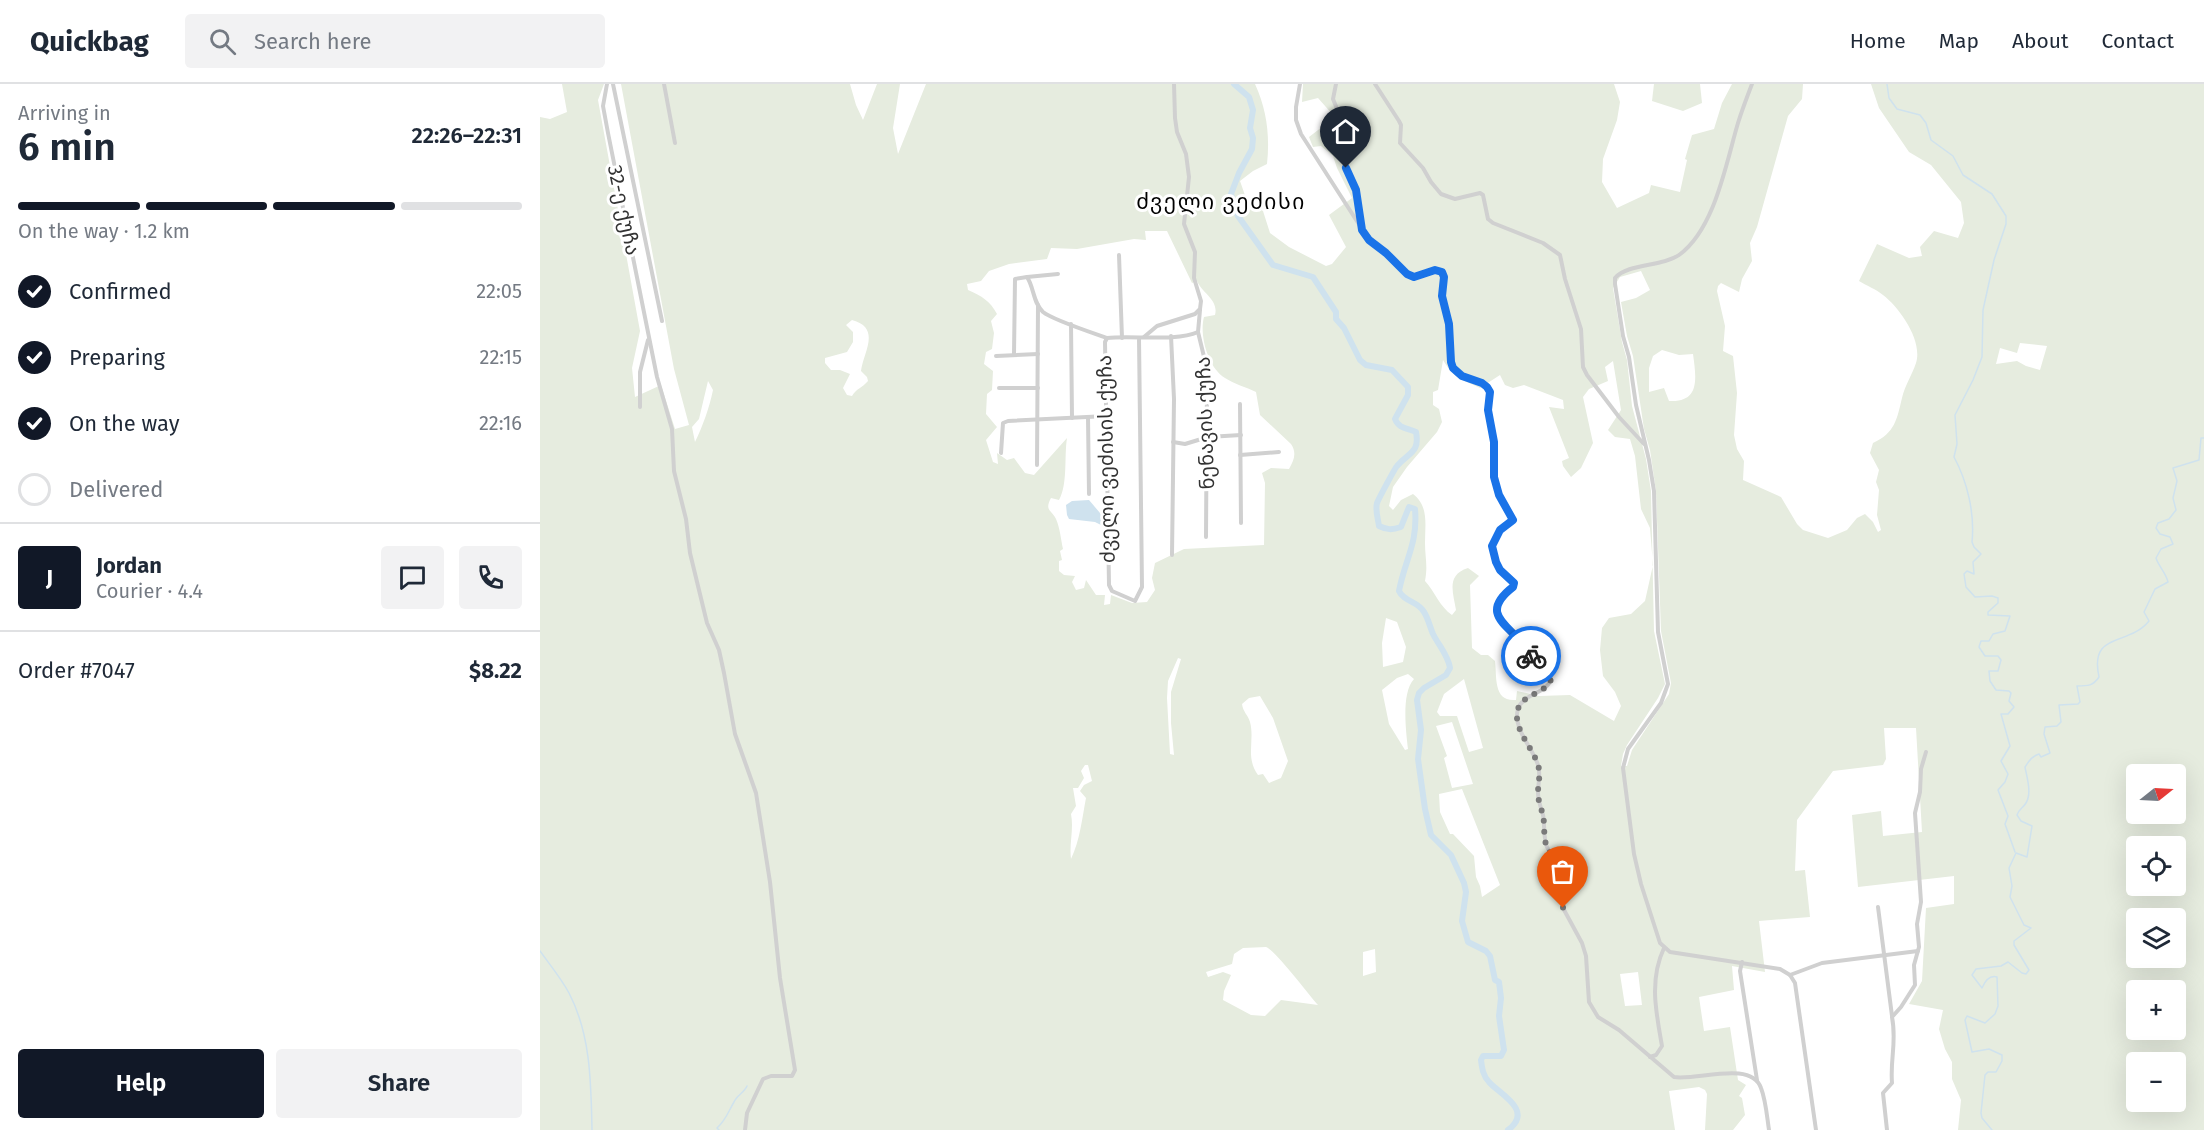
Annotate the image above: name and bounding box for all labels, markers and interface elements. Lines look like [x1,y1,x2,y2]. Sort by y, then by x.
search box [185,14,605,68]
text: Quickbag [30,25,149,58]
icon: search [206,25,239,58]
text: Search here [254,28,372,55]
text: Home [1850,28,1906,54]
text: Map [1939,28,1979,54]
text: About [2012,28,2069,54]
text: Contact [2102,28,2174,54]
text: Arriving in [18,101,111,125]
pin [1320,106,1371,168]
icon: home [1329,115,1362,148]
text: 22:26–22:31 [411,122,522,149]
text: 6 min [18,124,116,170]
street label: 32-ე ქუჩა [603,163,645,257]
district label: ძველი ვეძისი [1136,189,1306,215]
text: On the way · 1.2 km [18,219,190,243]
icon: check [18,275,51,308]
text: Confirmed [69,278,172,305]
text: 22:05 [476,279,522,303]
icon: check [18,341,51,374]
text: Preparing [69,344,165,371]
text: 22:15 [480,345,522,369]
street label: ძველი ვეძისის ქუჩა [1092,355,1121,563]
street label: ნენავის ქუჩა [1191,356,1219,490]
icon: check [18,407,51,440]
text: On the way [69,410,180,437]
text: 22:16 [479,411,522,435]
text: Delivered [69,476,164,503]
button: chat [381,546,444,609]
button: phone [459,546,522,609]
text: Jordan [96,552,162,579]
text: J [46,564,53,591]
text: Courier · 4.4 [96,579,203,603]
courier [1501,626,1561,686]
icon: bike [1515,640,1548,673]
text: Order #7047 [18,657,135,684]
text: $8.22 [469,657,522,684]
north arrow [2126,764,2186,824]
map controls [2126,764,2186,1112]
button: locate [2126,836,2186,896]
pin [1537,846,1588,908]
icon: bag [1546,855,1579,888]
button: layers [2126,908,2186,968]
button: + [2126,980,2186,1040]
button: Help [18,1049,264,1118]
button: Share [276,1049,522,1118]
button: − [2126,1052,2186,1112]

